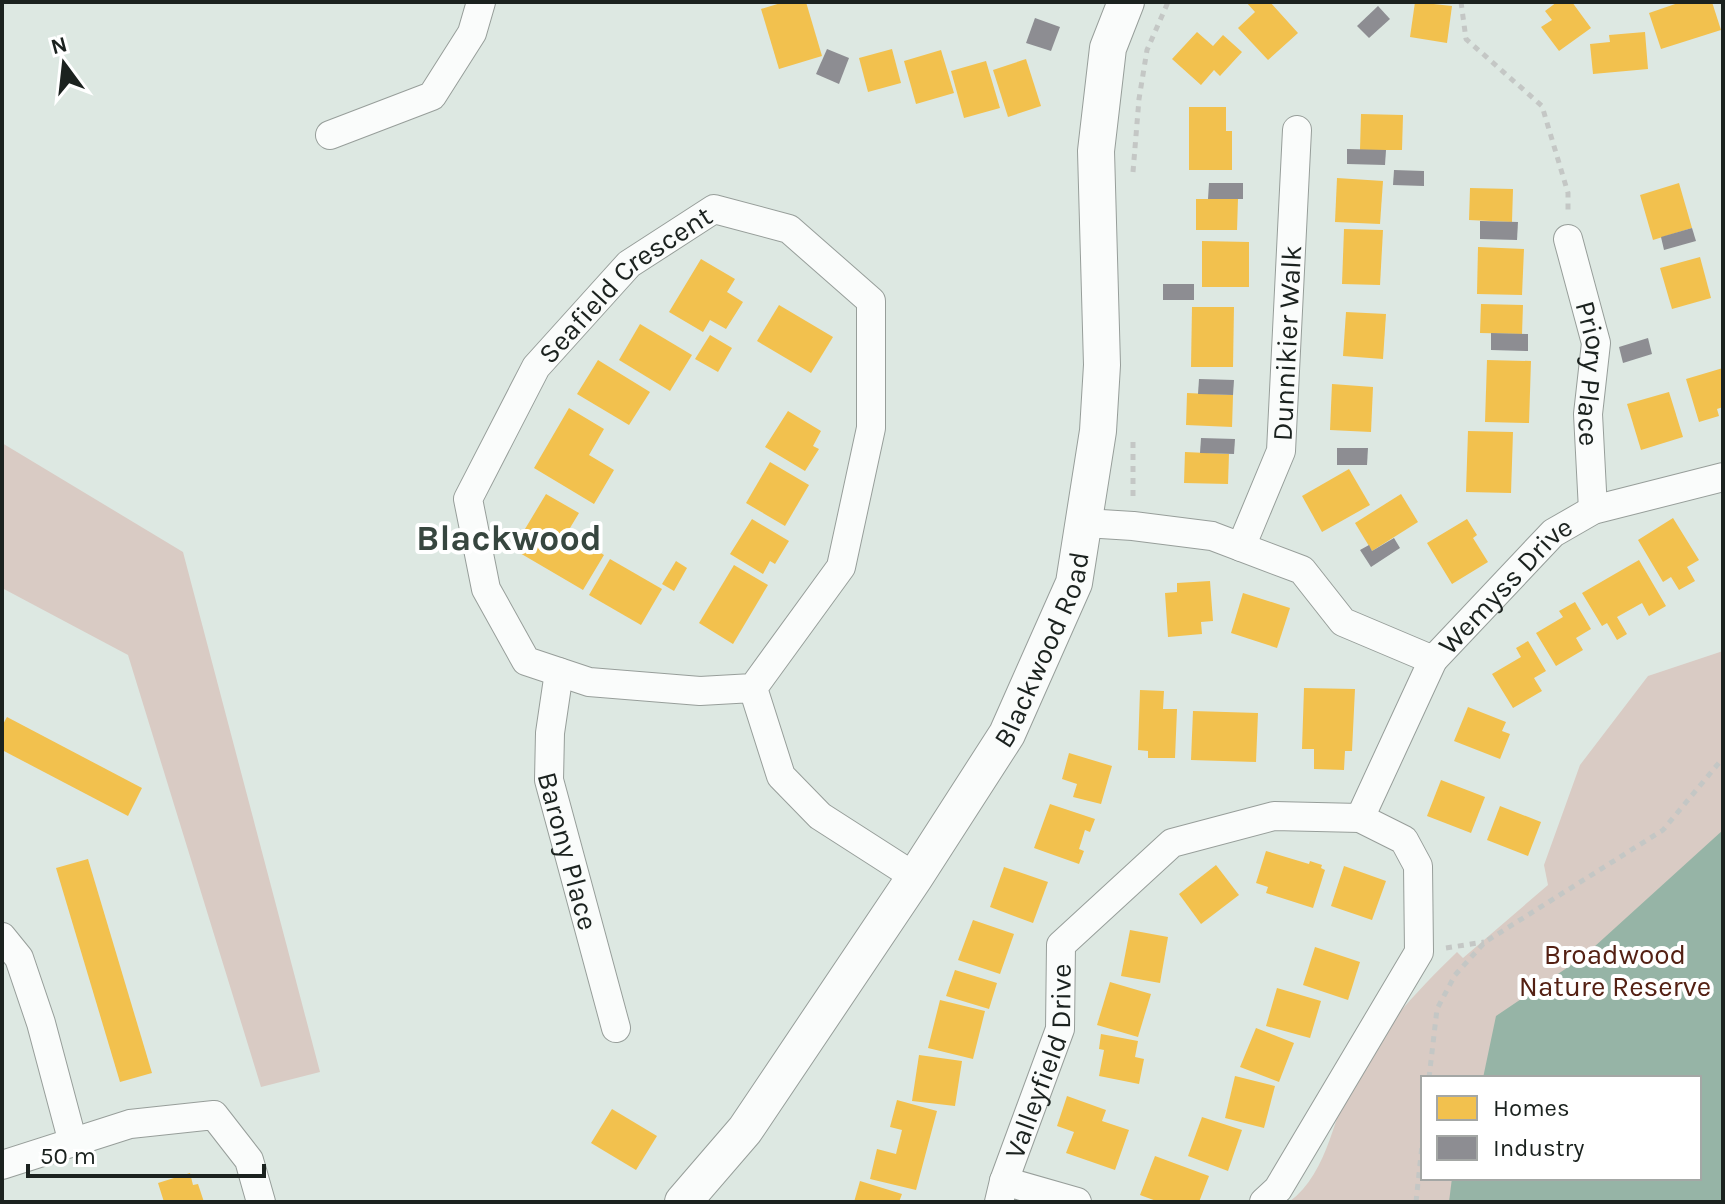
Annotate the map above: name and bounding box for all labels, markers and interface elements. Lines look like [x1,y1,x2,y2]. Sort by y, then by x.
north arrow [24,24,104,104]
text: N [48,31,70,60]
street label: Seafield Crescent [532,199,718,370]
street label: Dunnikier Walk [1266,244,1308,442]
street label: Priory Place [1568,297,1613,447]
street label: Wemyss Drive [1431,510,1578,661]
district label: Blackwood [416,517,602,559]
street label: Blackwood Road [987,549,1096,754]
street label: Barony Place [531,768,605,934]
park label: Broadwood Nature Reserve [1519,938,1711,1003]
street label: Valleyfield Drive [998,963,1078,1163]
legend [1421,1076,1701,1180]
text: Homes [1493,1094,1570,1122]
scale bar [28,1128,264,1178]
text: Industry [1493,1134,1584,1162]
text: 50 m [40,1142,96,1170]

